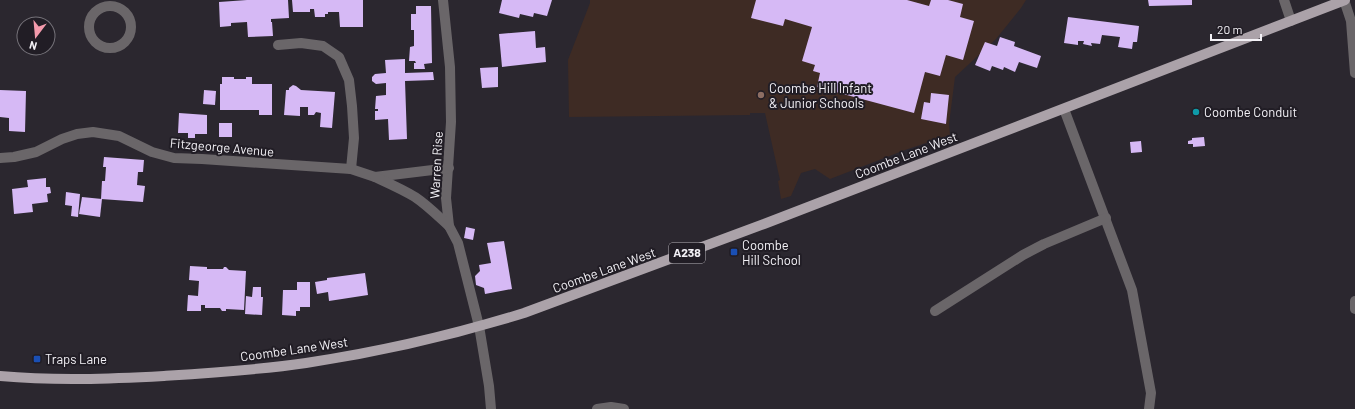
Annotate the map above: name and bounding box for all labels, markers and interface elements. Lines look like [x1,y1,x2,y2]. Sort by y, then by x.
north arrow [16,16,56,56]
scale bar [1211,16,1261,42]
text: 20 m [1217,22,1243,36]
text: N [28,39,38,53]
place label: Coombe Hill Infant & Junior Schools [769,80,872,111]
marker: Coombe Hill Infant & Junior Schools [756,90,766,100]
place label: Coombe Conduit [1204,104,1297,120]
marker: Coombe Conduit [1191,107,1201,117]
street label: Coombe Lane West [853,128,959,182]
street label: Warren Rise [426,131,446,199]
street label: Fitzgeorge Avenue [169,134,275,160]
place label: Coombe Hill School [742,237,801,268]
road number: A238 [669,243,705,263]
street label: Coombe Lane West [550,244,658,296]
marker: Coombe Hill School [729,247,739,257]
street label: Coombe Lane West [239,334,349,364]
place label: Traps Lane [45,351,107,367]
marker: Traps Lane [32,354,42,364]

